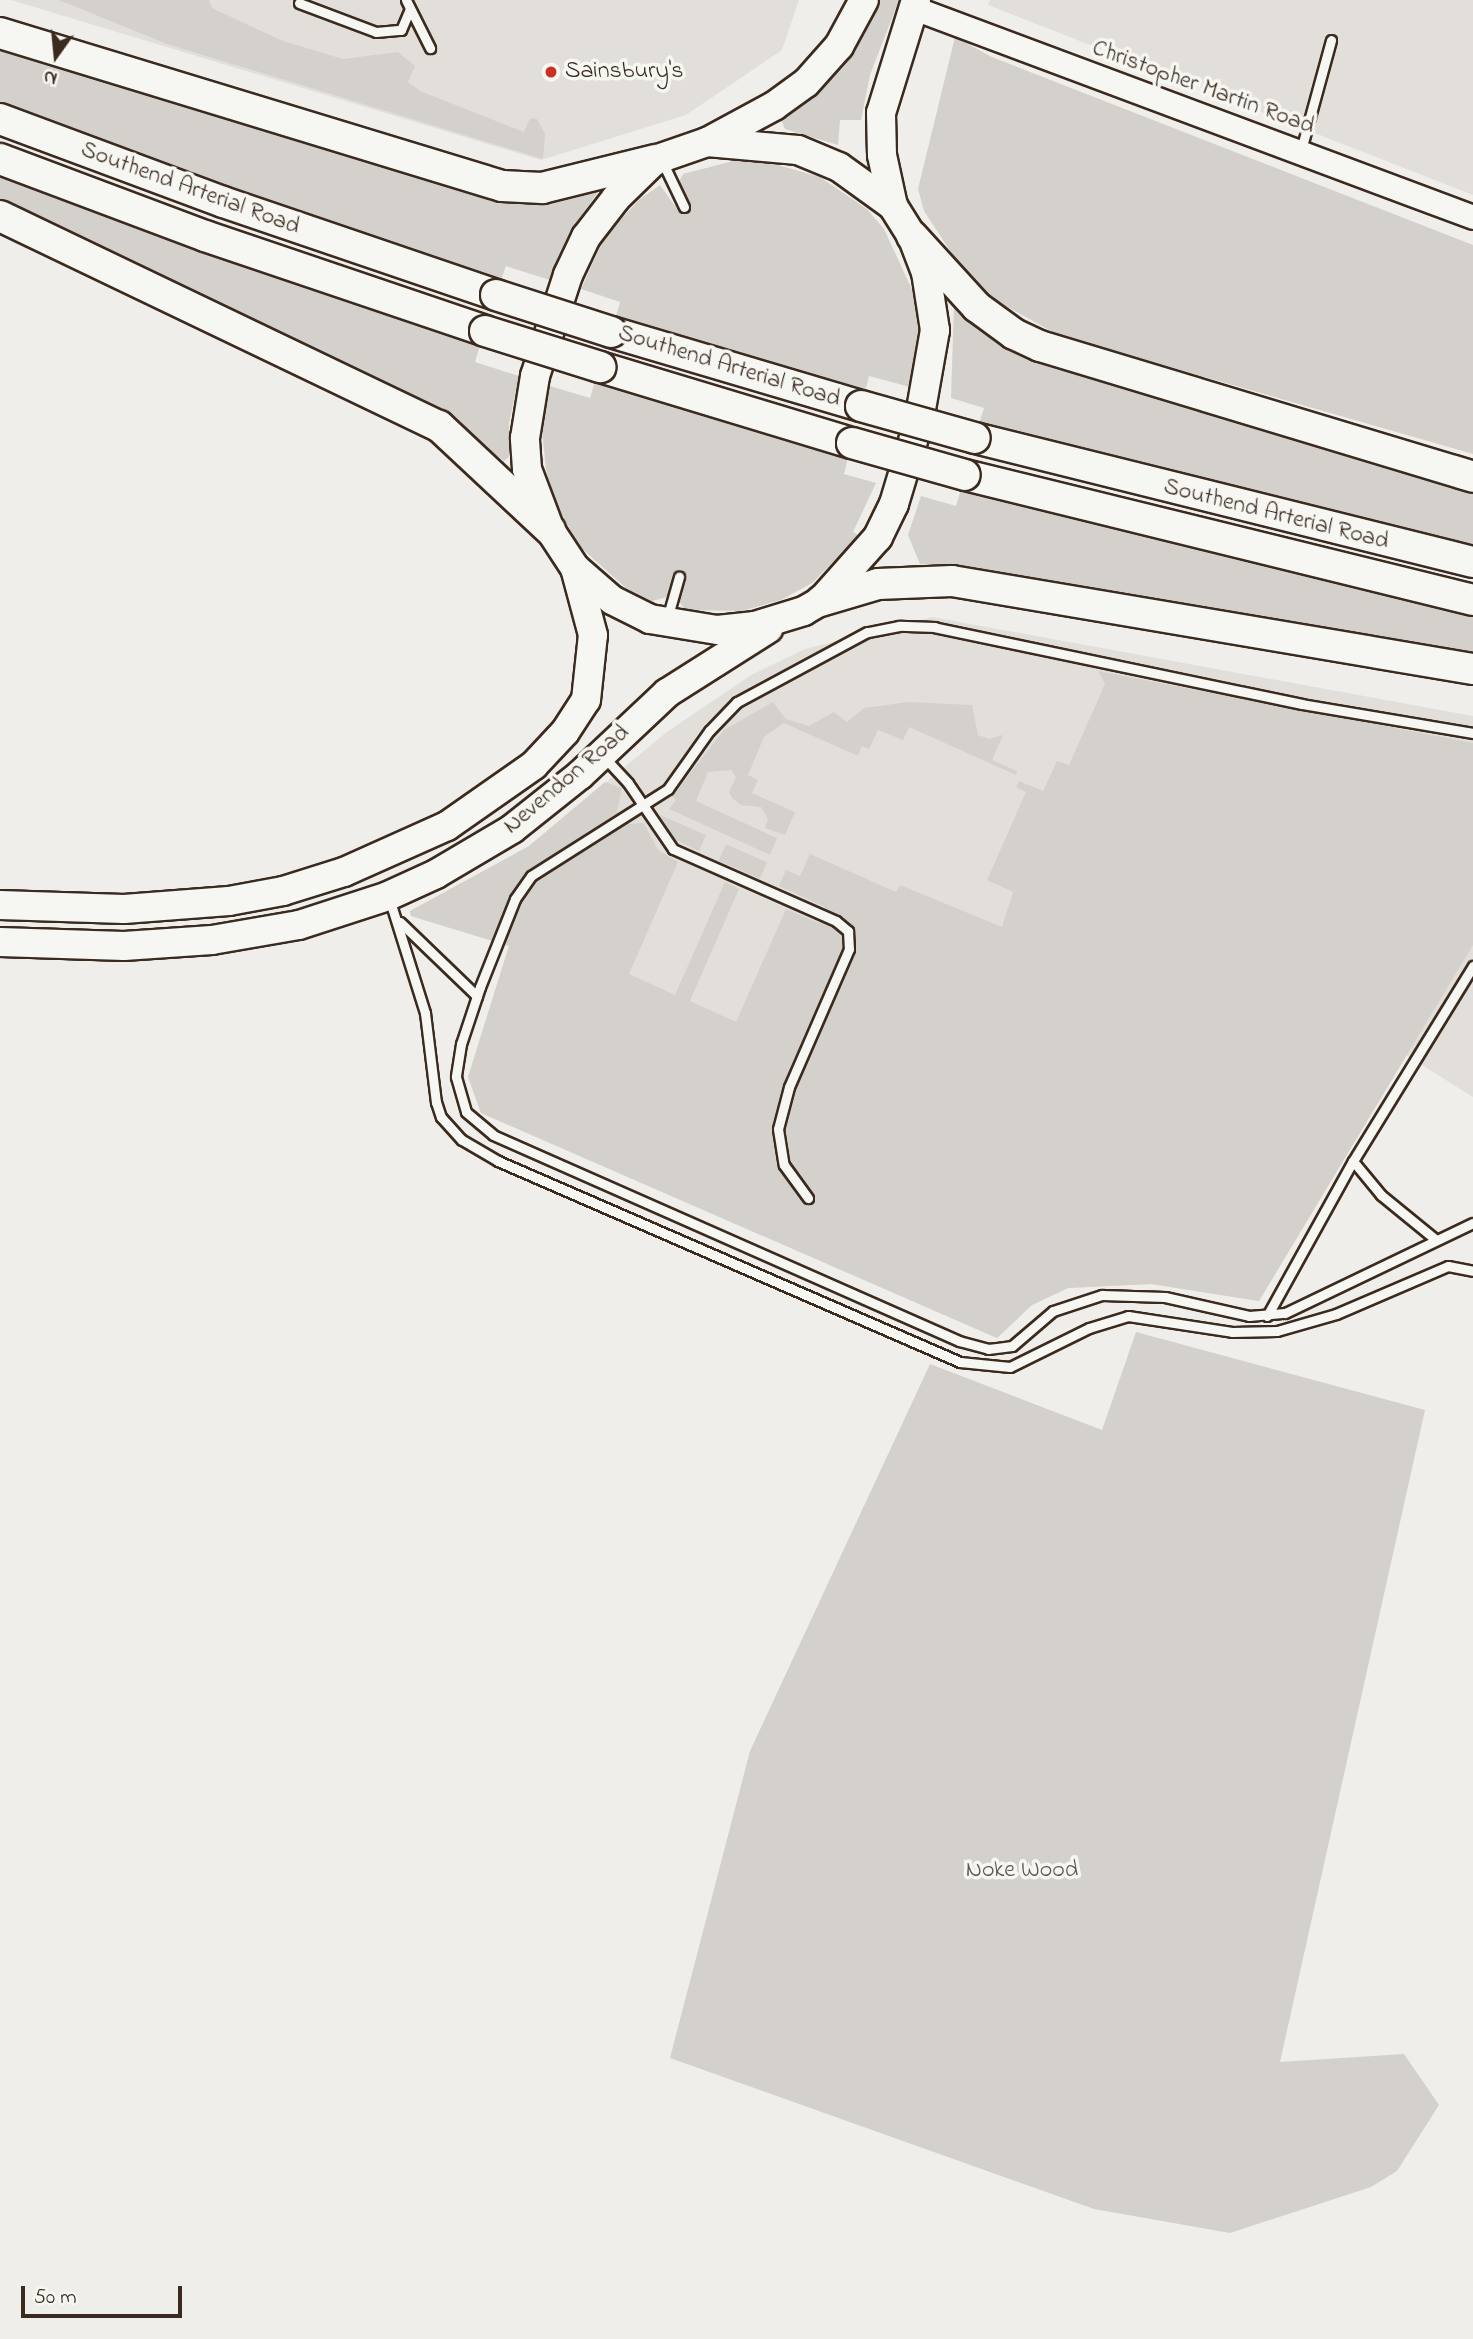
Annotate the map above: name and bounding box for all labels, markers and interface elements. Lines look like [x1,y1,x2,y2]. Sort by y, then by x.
north arrow [21,21,91,91]
street label: Christopher Martin Road [1088,34,1318,142]
place label: Sainsbury's [565,58,684,86]
text: N [41,62,60,91]
marker: Sainsbury's [543,64,559,80]
street label: Southend Arterial Road [77,136,303,242]
street label: Southend Arterial Road [614,319,844,415]
street label: Southend Arterial Road [1160,473,1392,557]
street label: Nevendon Road [498,719,636,841]
park label: Noke Wood [966,1857,1078,1885]
scale bar [24,2272,186,2316]
text: 50 m [34,2283,77,2313]

